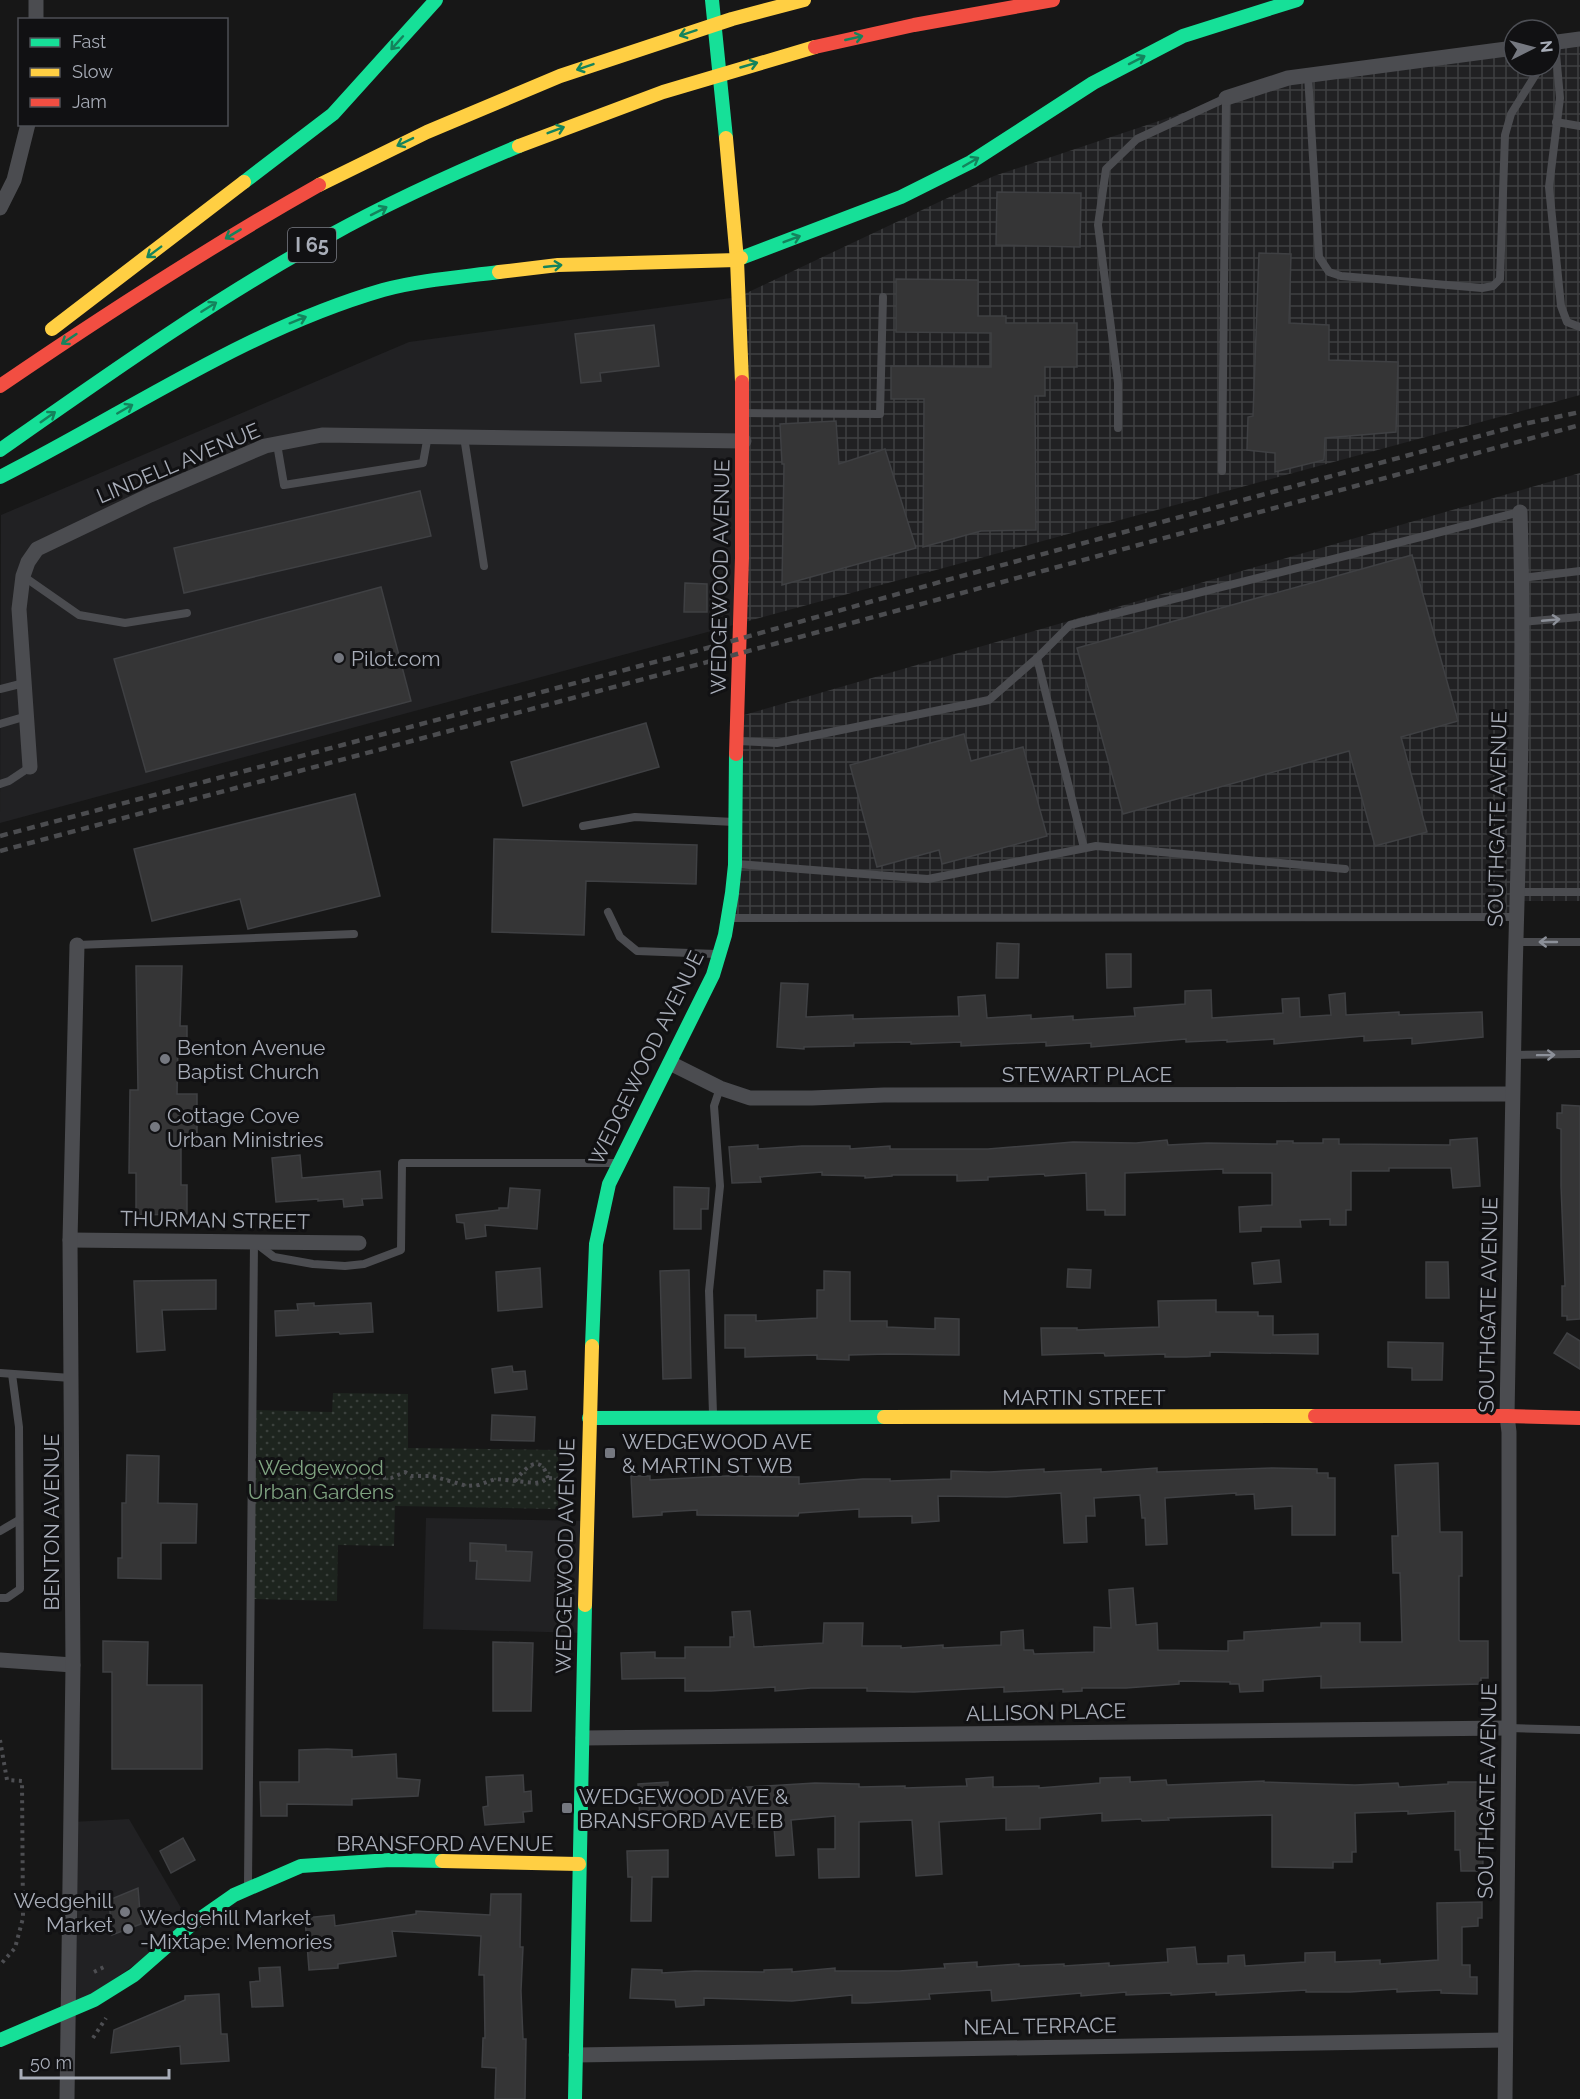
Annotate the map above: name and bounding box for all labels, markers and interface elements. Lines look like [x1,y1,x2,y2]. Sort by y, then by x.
legend [18,18,228,126]
north arrow [1502,18,1562,78]
one-way arrow [679,28,698,39]
text: Fast [72,31,106,52]
one-way arrow [844,32,863,43]
one-way arrow [390,36,404,51]
text: N [1536,39,1557,54]
one-way arrow [1127,54,1145,65]
one-way arrow [739,59,758,70]
text: Slow [72,61,113,82]
one-way arrow [576,63,595,74]
text: Jam [72,91,107,112]
one-way arrow [546,124,565,135]
one-way arrow [396,137,414,149]
one-way arrow [961,156,979,167]
one-way arrow [369,205,387,216]
road number: I 65 [288,228,336,262]
one-way arrow [225,229,242,241]
one-way arrow [782,233,800,244]
one-way arrow [146,245,162,258]
one-way arrow [543,260,562,271]
one-way arrow [200,301,217,313]
one-way arrow [289,314,307,325]
one-way arrow [61,333,78,345]
one-way arrow [117,403,134,415]
one-way arrow [39,411,55,423]
street label: LINDELL AVENUE [93,417,263,509]
street label: WEDGEWOOD AVENUE [705,459,735,695]
one-way arrow [1540,614,1560,625]
place label: Pilot.com [351,646,441,671]
marker: Pilot.com [332,651,346,665]
street label: SOUTHGATE AVENUE [1483,711,1511,927]
one-way arrow [1538,936,1558,948]
street label: WEDGEWOOD AVENUE [583,947,709,1169]
place label: Benton Avenue Baptist Church [177,1035,325,1084]
one-way arrow [1536,1049,1556,1060]
marker: Benton Avenue Baptist Church [158,1052,172,1066]
street label: STEWART PLACE [1002,1062,1172,1087]
place label: Cottage Cove Urban Ministries [167,1103,324,1152]
marker: Cottage Cove Urban Ministries [148,1120,162,1134]
street label: SOUTHGATE AVENUE [1474,1197,1502,1413]
street label: THURMAN STREET [120,1206,310,1234]
street label: MARTIN STREET [1002,1385,1166,1410]
place label: WEDGEWOOD AVE & MARTIN ST WB [622,1429,812,1478]
street label: BENTON AVENUE [39,1434,64,1610]
street label: WEDGEWOOD AVENUE [550,1438,580,1674]
marker: WEDGEWOOD AVE & MARTIN ST WB [603,1446,617,1460]
park label: Wedgewood Urban Gardens [248,1455,394,1504]
street label: SOUTHGATE AVENUE [1473,1683,1501,1899]
street label: ALLISON PLACE [966,1698,1126,1726]
place label: WEDGEWOOD AVE & BRANSFORD AVE EB [579,1784,789,1833]
marker: WEDGEWOOD AVE & BRANSFORD AVE EB [560,1801,574,1815]
street label: BRANSFORD AVENUE [337,1831,553,1856]
place label: Wedgehill Market [13,1888,113,1937]
marker: Wedgehill Market [118,1905,132,1919]
place label: Wedgehill Market -Mixtape: Memories [140,1905,332,1954]
marker: Wedgehill Market -Mixtape: Memories [121,1922,135,1936]
street label: NEAL TERRACE [963,2012,1117,2040]
scale bar [21,2042,170,2080]
text: 50 m [30,2052,72,2073]

